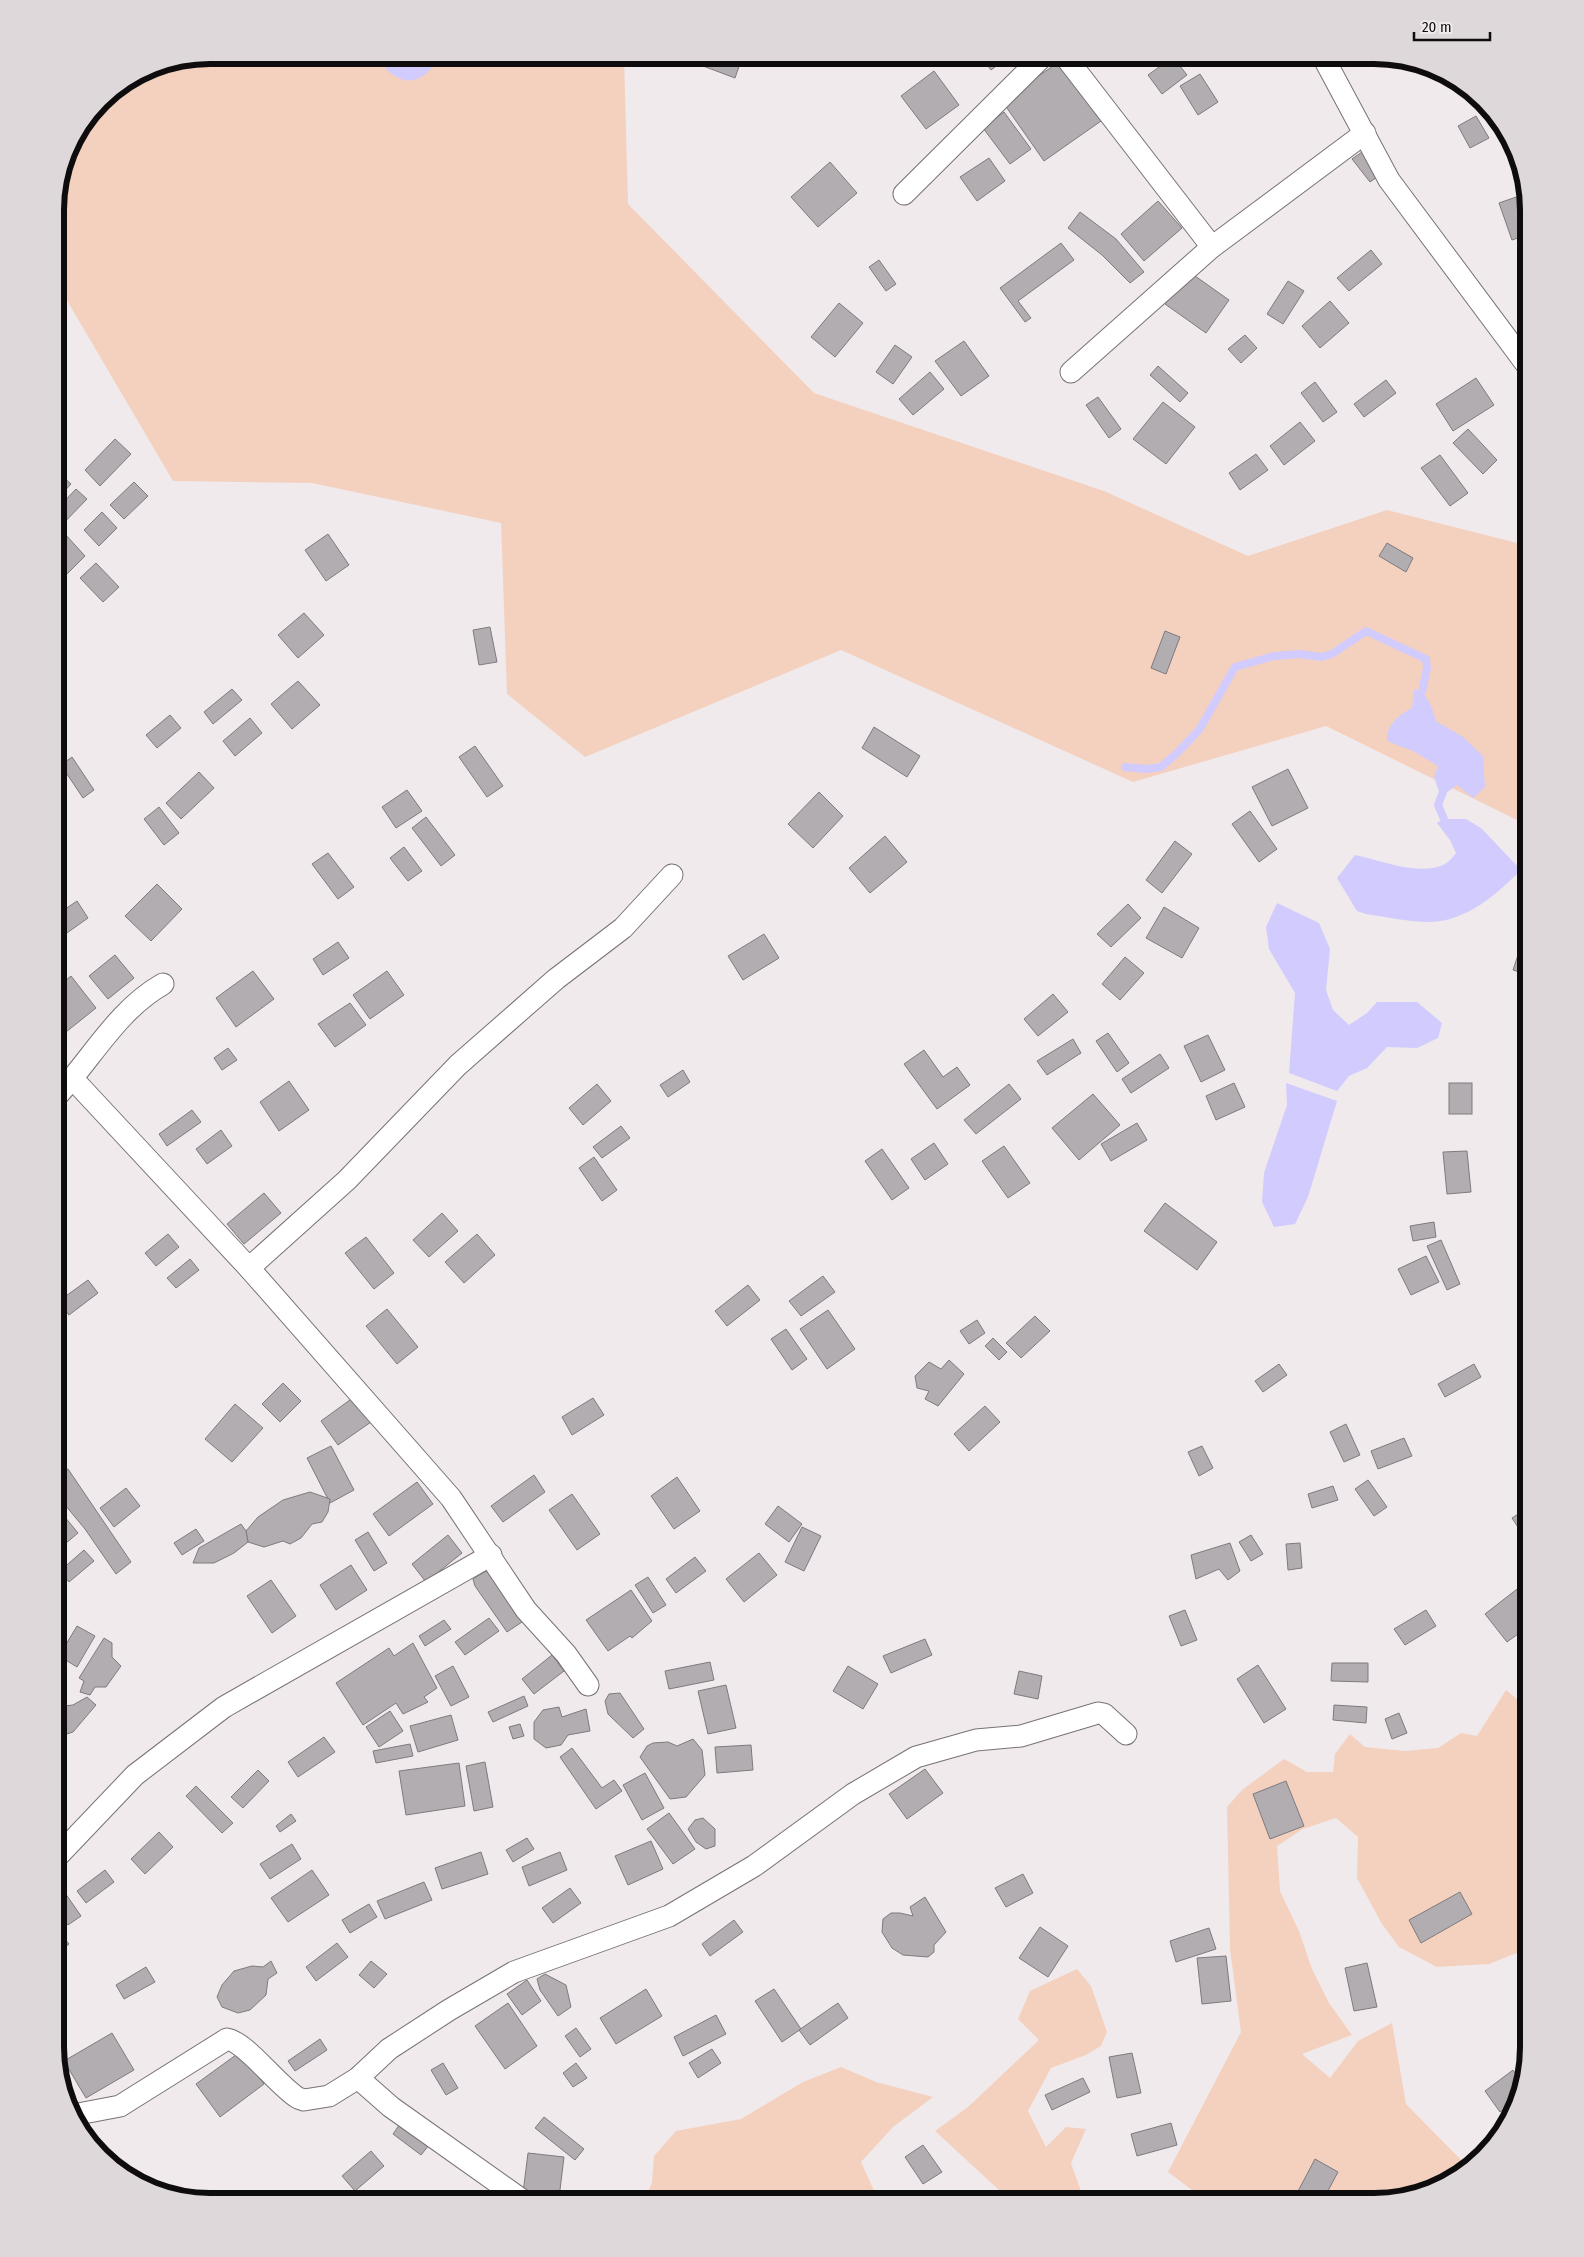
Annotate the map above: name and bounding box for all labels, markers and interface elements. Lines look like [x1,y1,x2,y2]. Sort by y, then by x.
scale bar [1414,10,1490,42]
text: 20 m [1422,18,1452,36]

